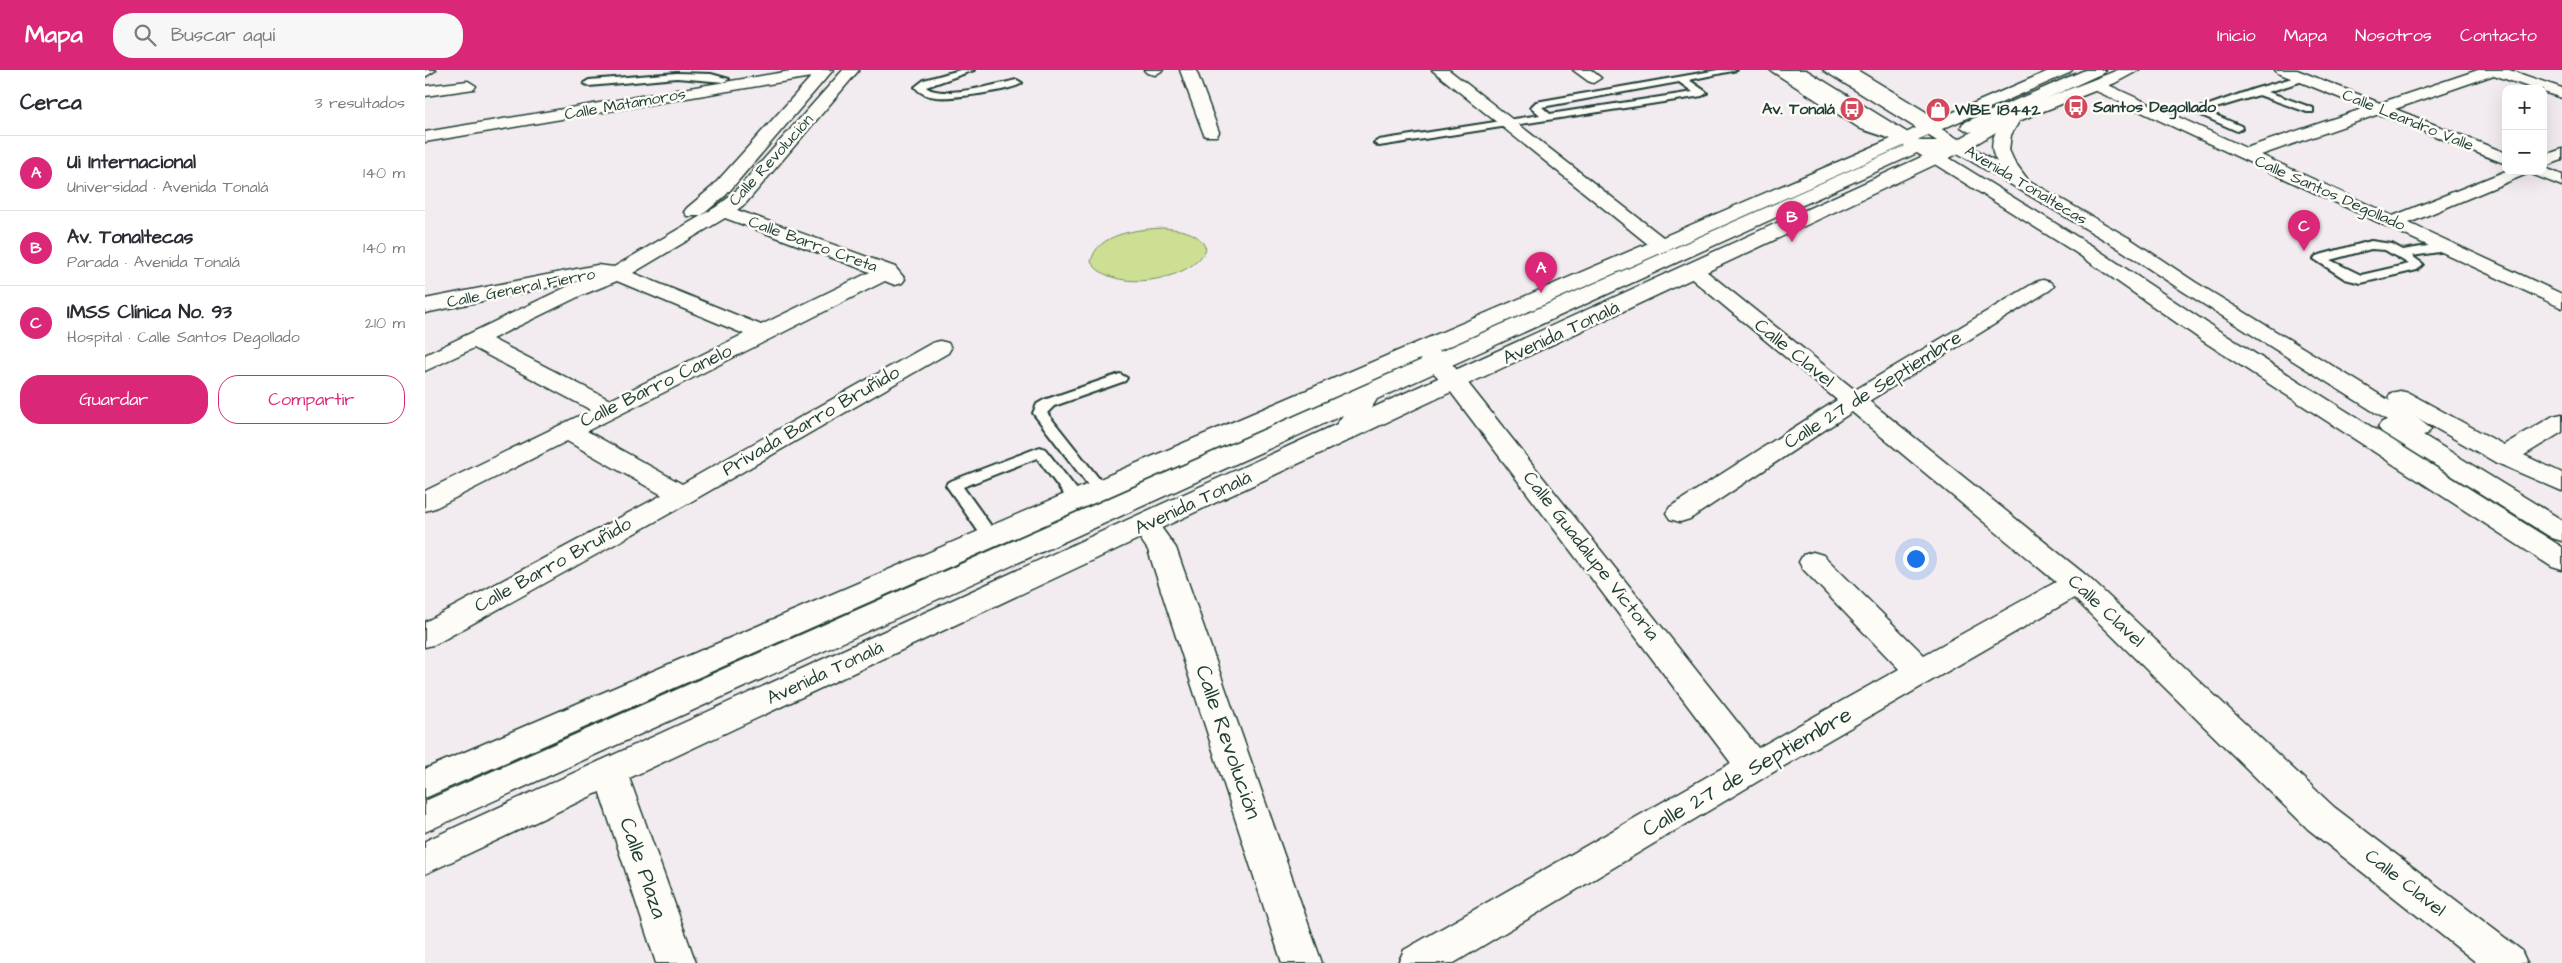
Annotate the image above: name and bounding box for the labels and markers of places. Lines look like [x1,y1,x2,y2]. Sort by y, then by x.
bus stop icon: Santos Degollado [2063,94,2089,120]
bus stop icon: Av. Tonalá [1839,96,1865,122]
place label: Santos Degollado [2092,96,2217,120]
shop icon: WBE 18442 [1925,97,1951,123]
place label: Av. Tonalá [1762,98,1836,120]
place label: WBE 18442 [1954,99,2042,121]
pin: B [1776,201,1808,242]
pin: C [2288,210,2320,251]
pin: A [1525,252,1557,293]

